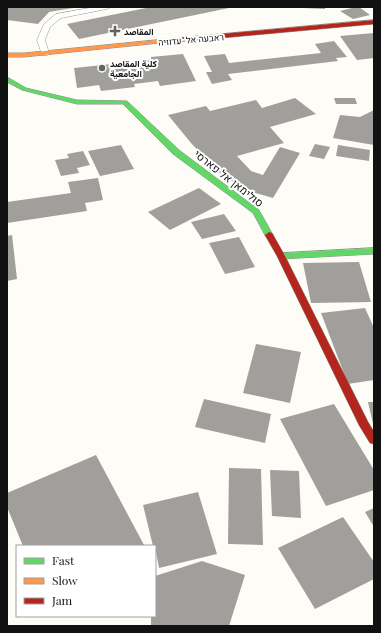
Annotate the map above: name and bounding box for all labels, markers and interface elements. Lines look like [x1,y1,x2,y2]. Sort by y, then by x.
marker: المقاصد [109,25,121,37]
place label: المقاصد [124,25,154,37]
street label: ראבעה אל-עדוויה [158,30,224,48]
place label: كلية المقاصد الجامعية [110,57,157,80]
marker: كلية المقاصد الجامعية [97,63,107,73]
street label: סולימאן אל פארסי [191,146,267,210]
legend [16,545,156,617]
text: Fast [52,552,75,568]
text: Slow [52,572,78,588]
text: Jam [51,592,73,608]

